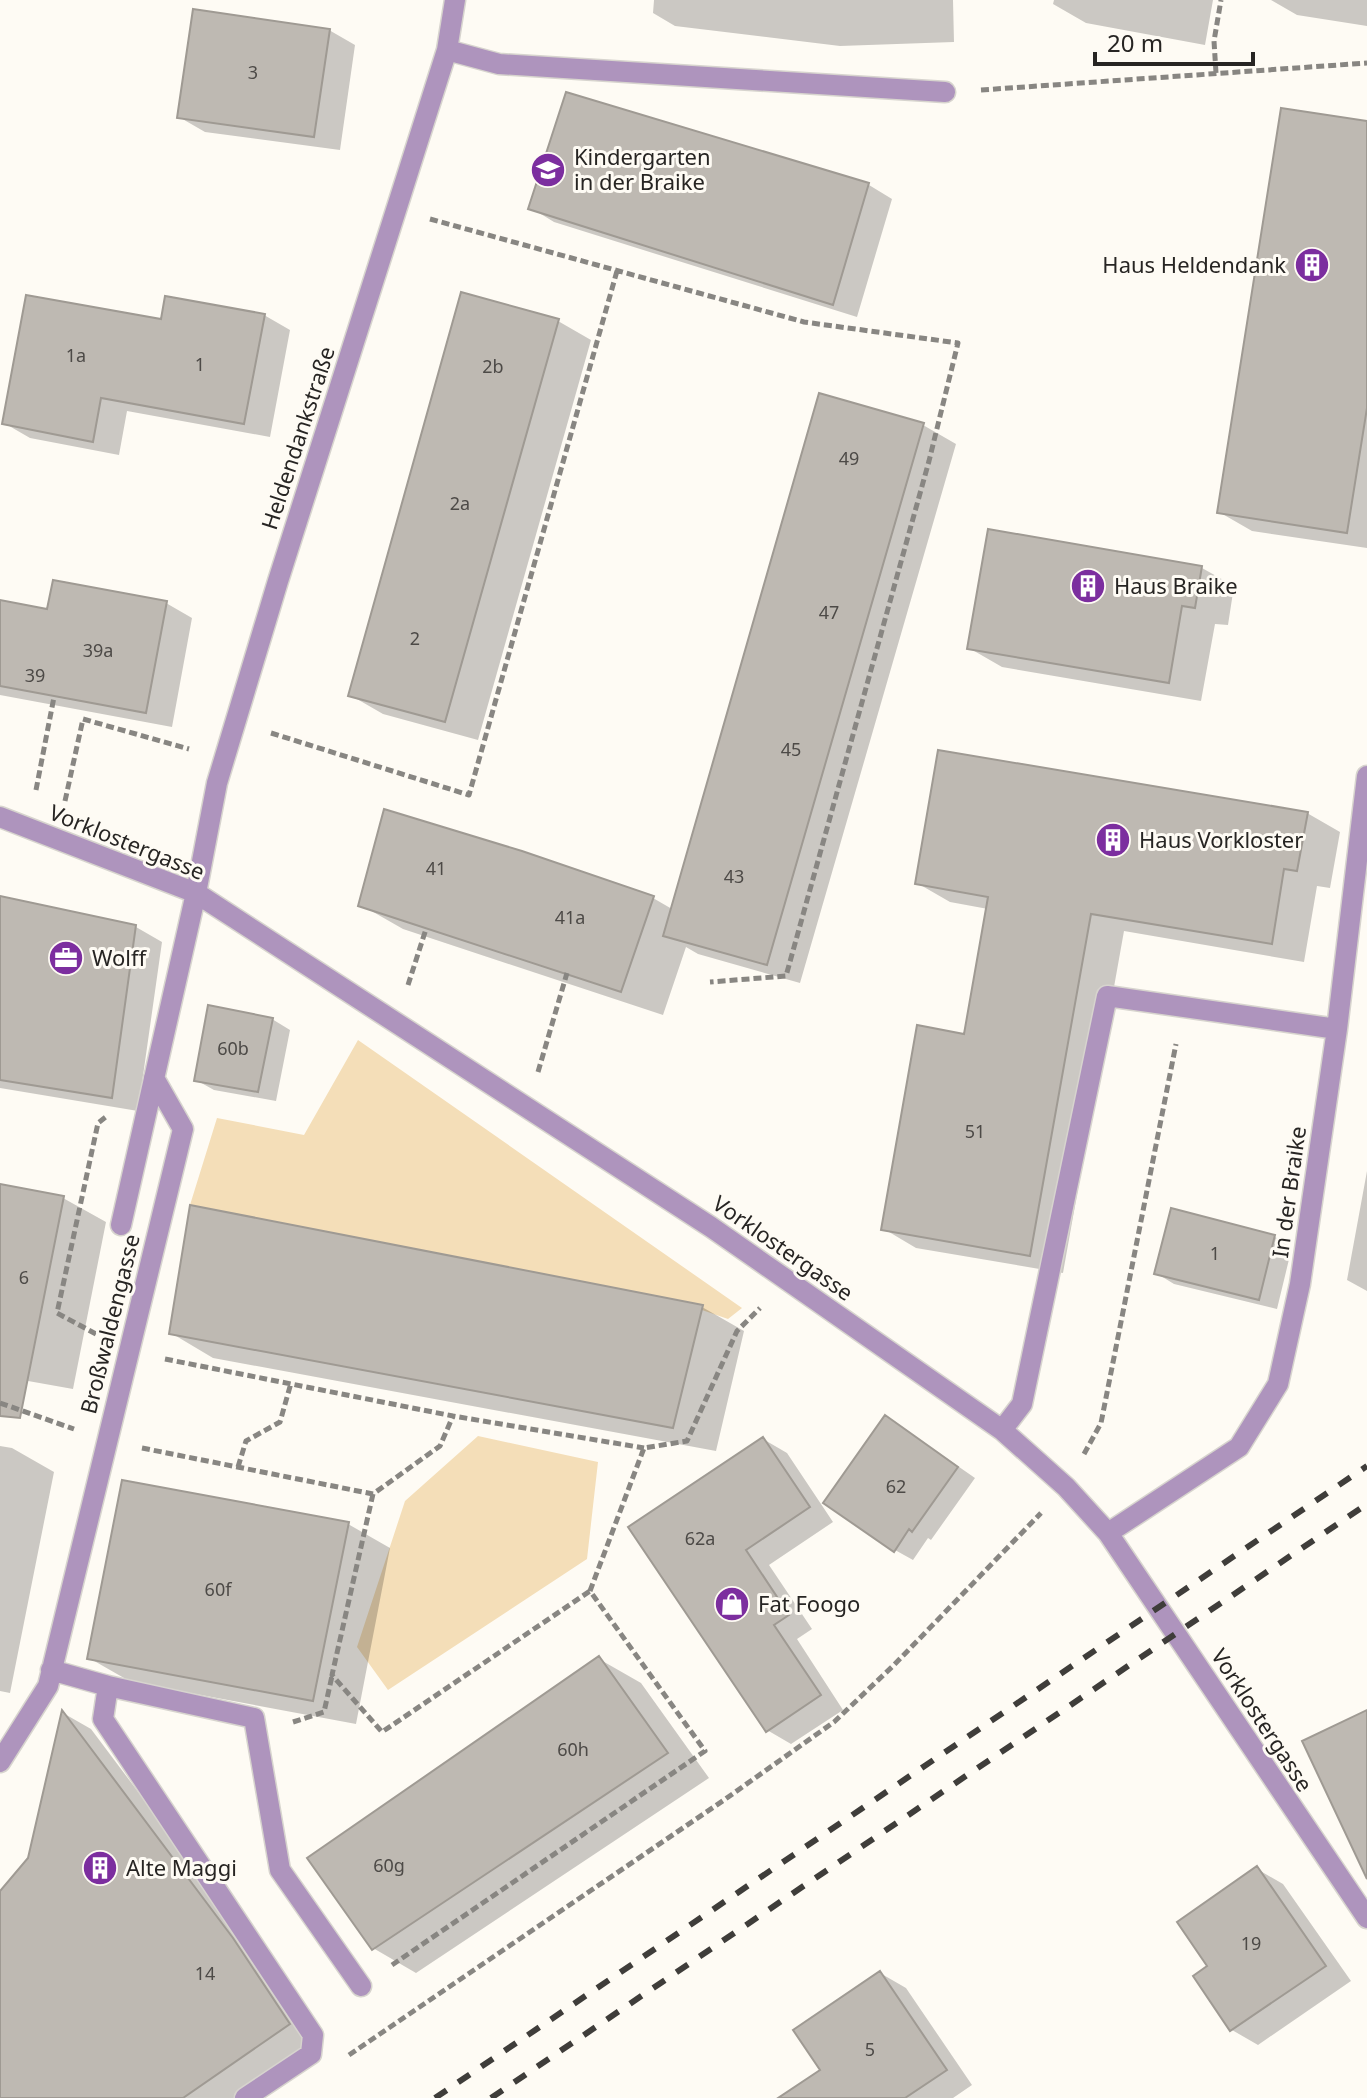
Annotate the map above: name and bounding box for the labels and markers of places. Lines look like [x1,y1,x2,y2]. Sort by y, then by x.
place label: Kindergarten in der Braike [574,141,711,196]
school or university icon: Kindergarten in der Braike [529,151,567,189]
building icon: Haus Heldendank [1293,246,1331,284]
place label: Haus Heldendank [1102,249,1286,279]
building icon: Haus Braike [1069,567,1107,605]
place label: Haus Braike [1114,570,1238,600]
building icon: Haus Vorkloster [1094,821,1132,859]
place label: Haus Vorkloster [1139,824,1303,854]
office icon: Wolff [47,939,85,977]
place label: Wolff [92,942,148,972]
shop icon: Fat Foogo [713,1585,751,1623]
place label: Fat Foogo [758,1588,860,1618]
building icon: Alte Maggi [81,1849,119,1887]
place label: Alte Maggi [126,1852,237,1882]

